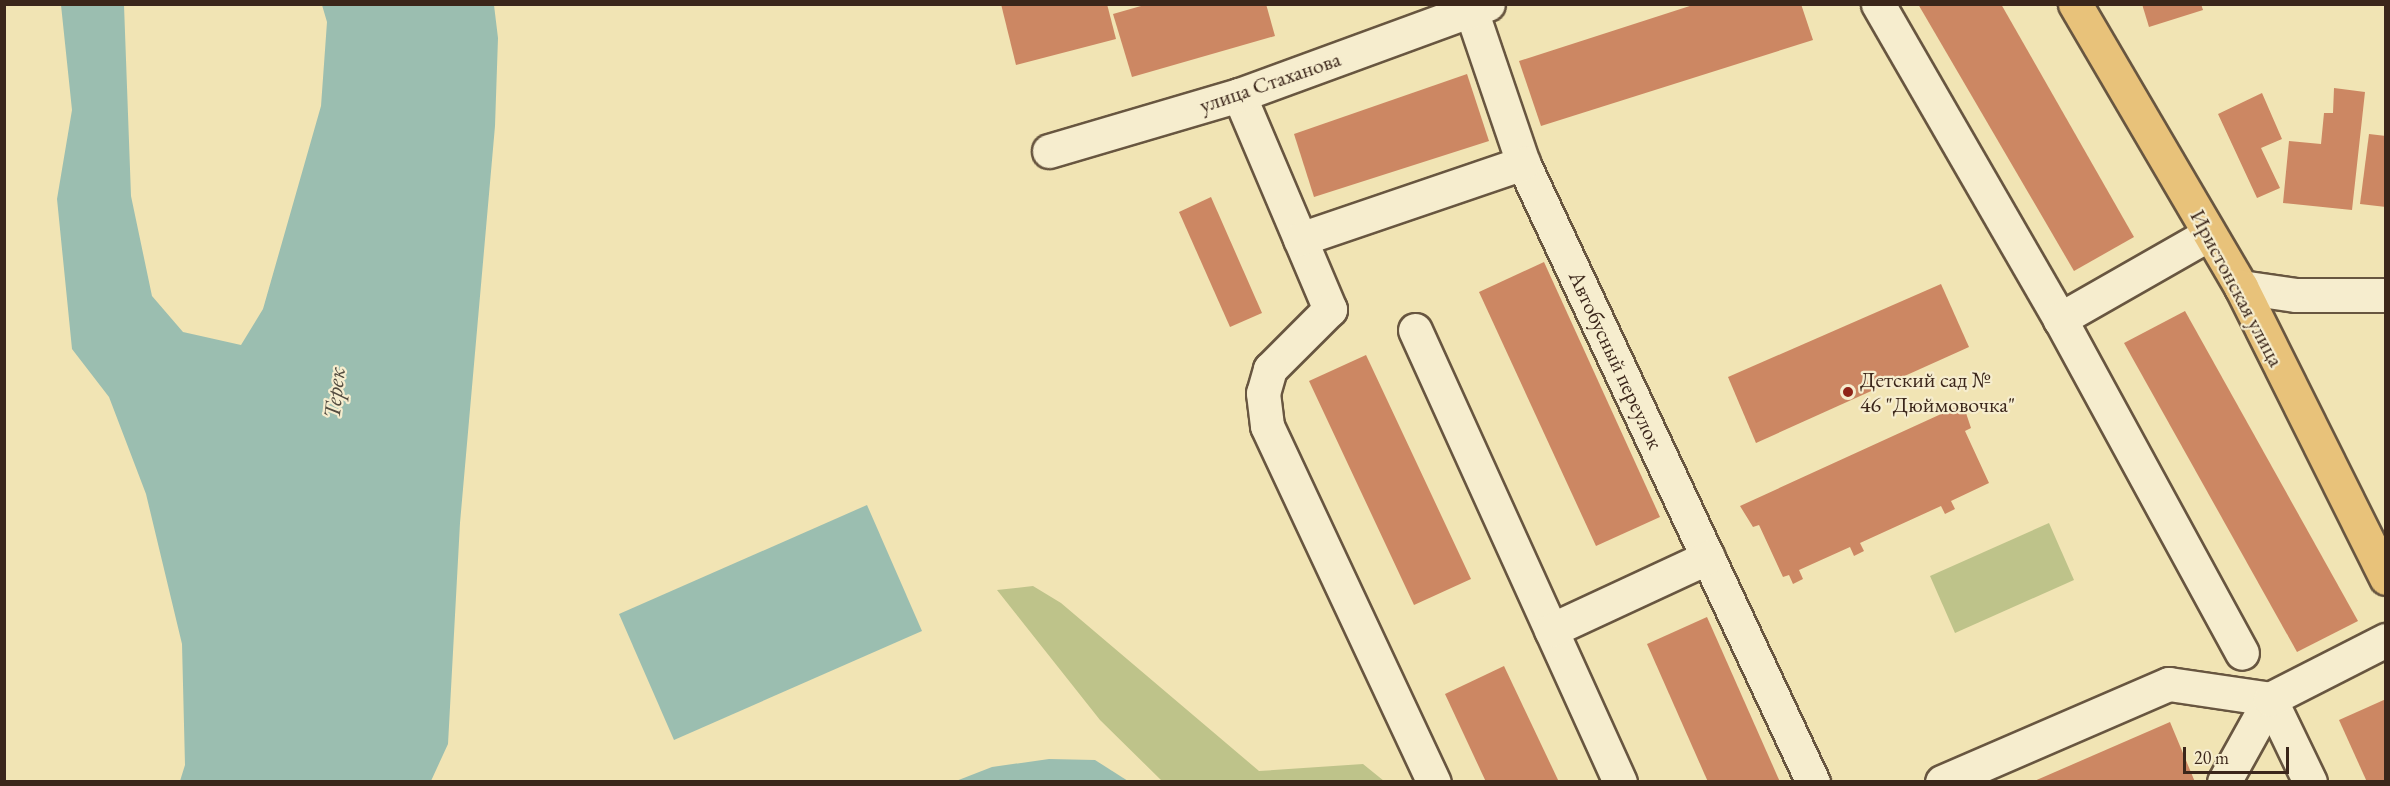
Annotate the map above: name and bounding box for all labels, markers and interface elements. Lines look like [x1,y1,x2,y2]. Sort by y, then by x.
street label: улица Стаханова [1196,45,1344,119]
street label: Иристонская улица [2184,205,2290,371]
street label: Автобусный переулок [1563,267,1669,453]
water label: Терек [317,366,351,420]
place label: Детский сад № 46 "Дюймовочка" [1860,366,2015,418]
marker: Детский сад № 46 "Дюймовочка" [1841,385,1855,399]
scale bar [2186,735,2292,773]
text: 20 m [2194,746,2229,769]

